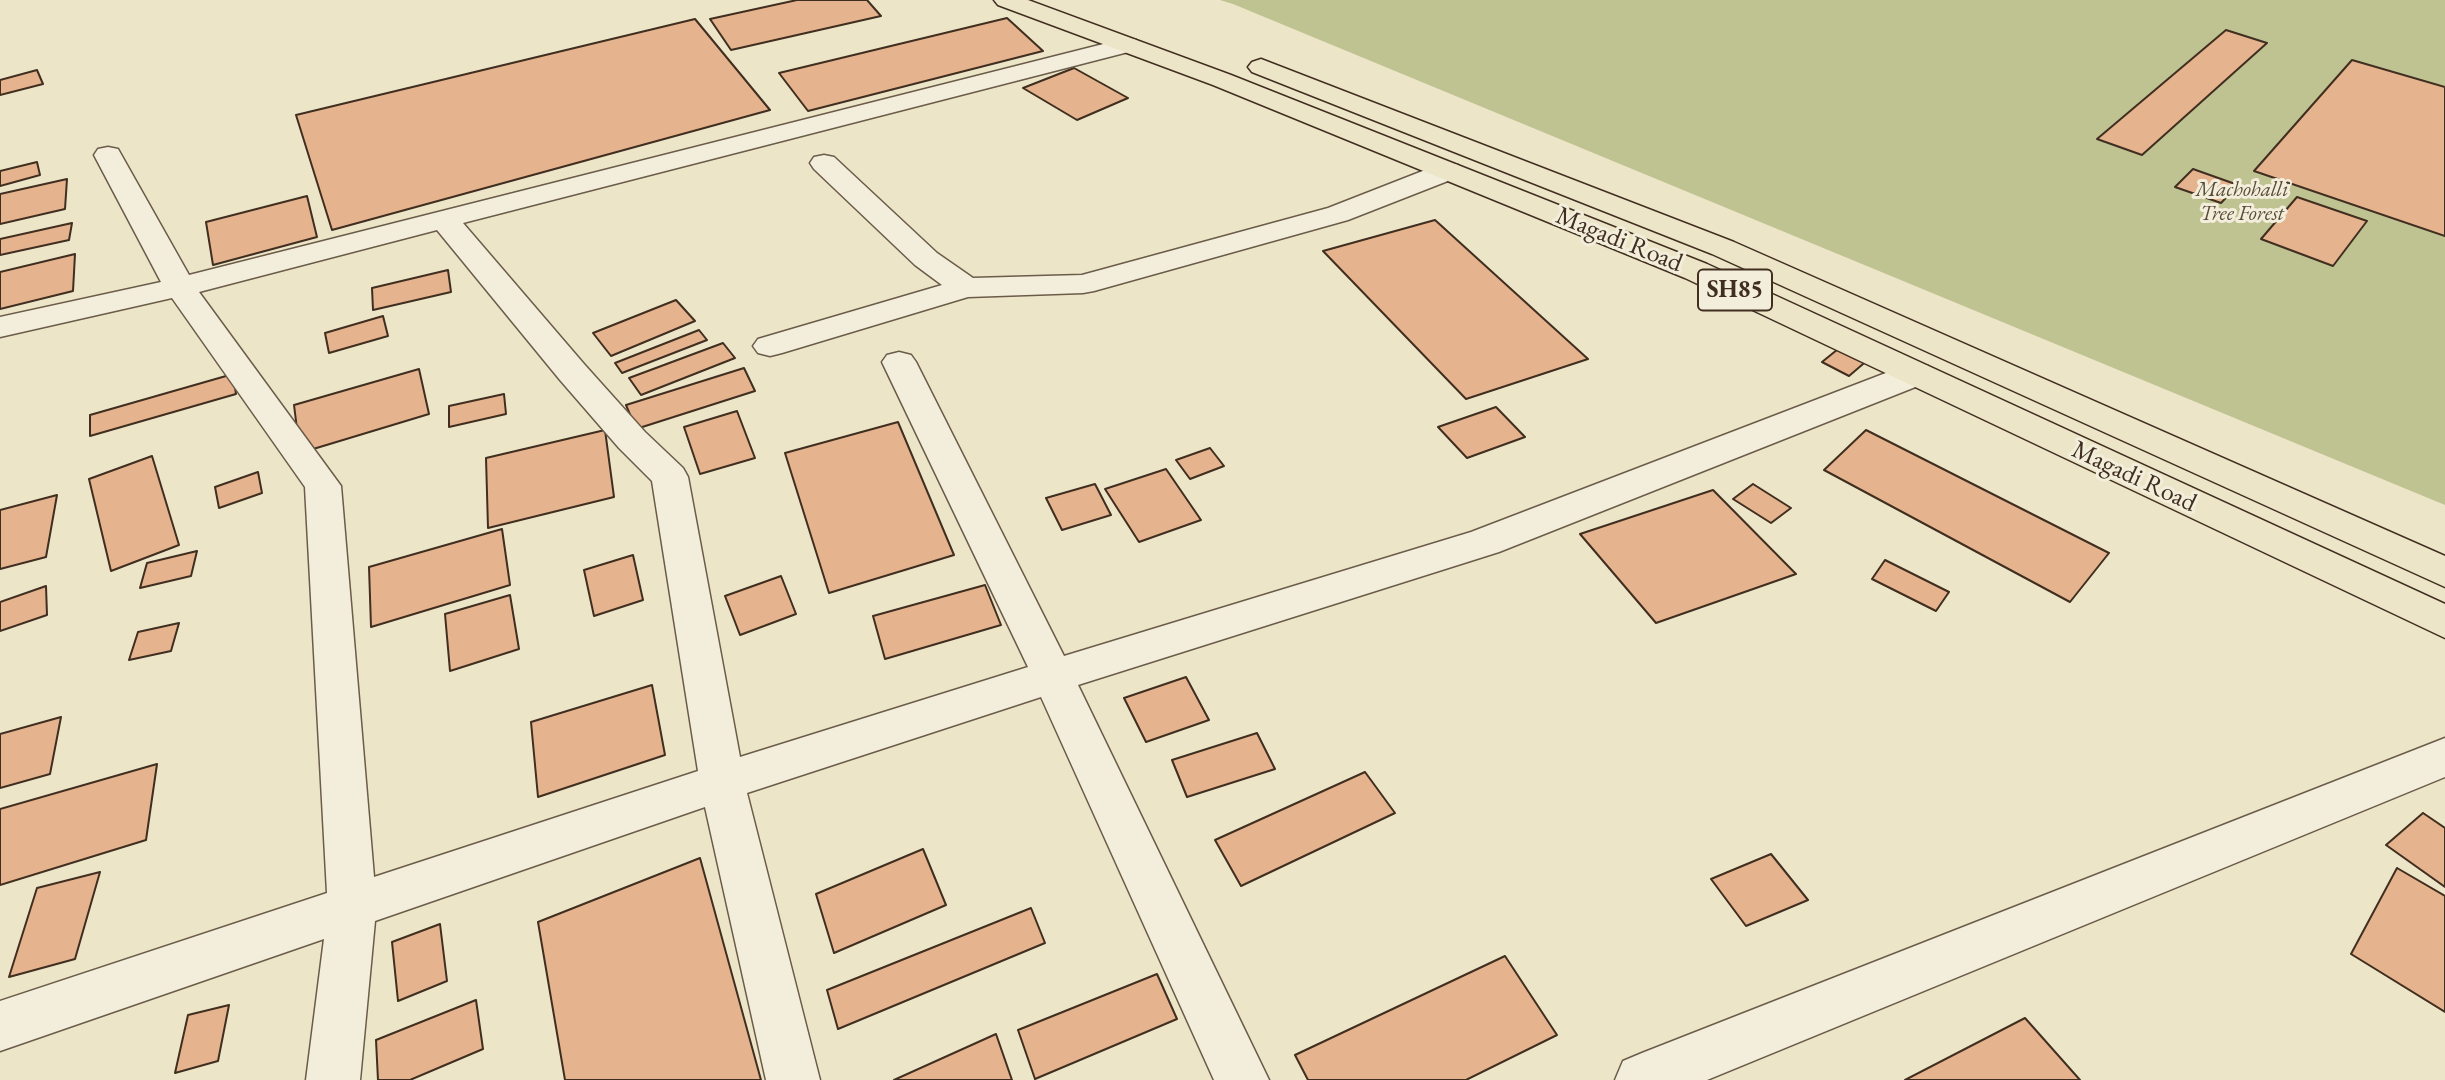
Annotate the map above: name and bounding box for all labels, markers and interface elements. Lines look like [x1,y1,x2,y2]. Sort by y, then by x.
park label: Machohalli Tree Forest [2195,177,2289,227]
street label: Magadi Road [1551,200,1687,280]
road number: SH85 [1698,270,1772,310]
street label: Magadi Road [2067,435,2201,519]

